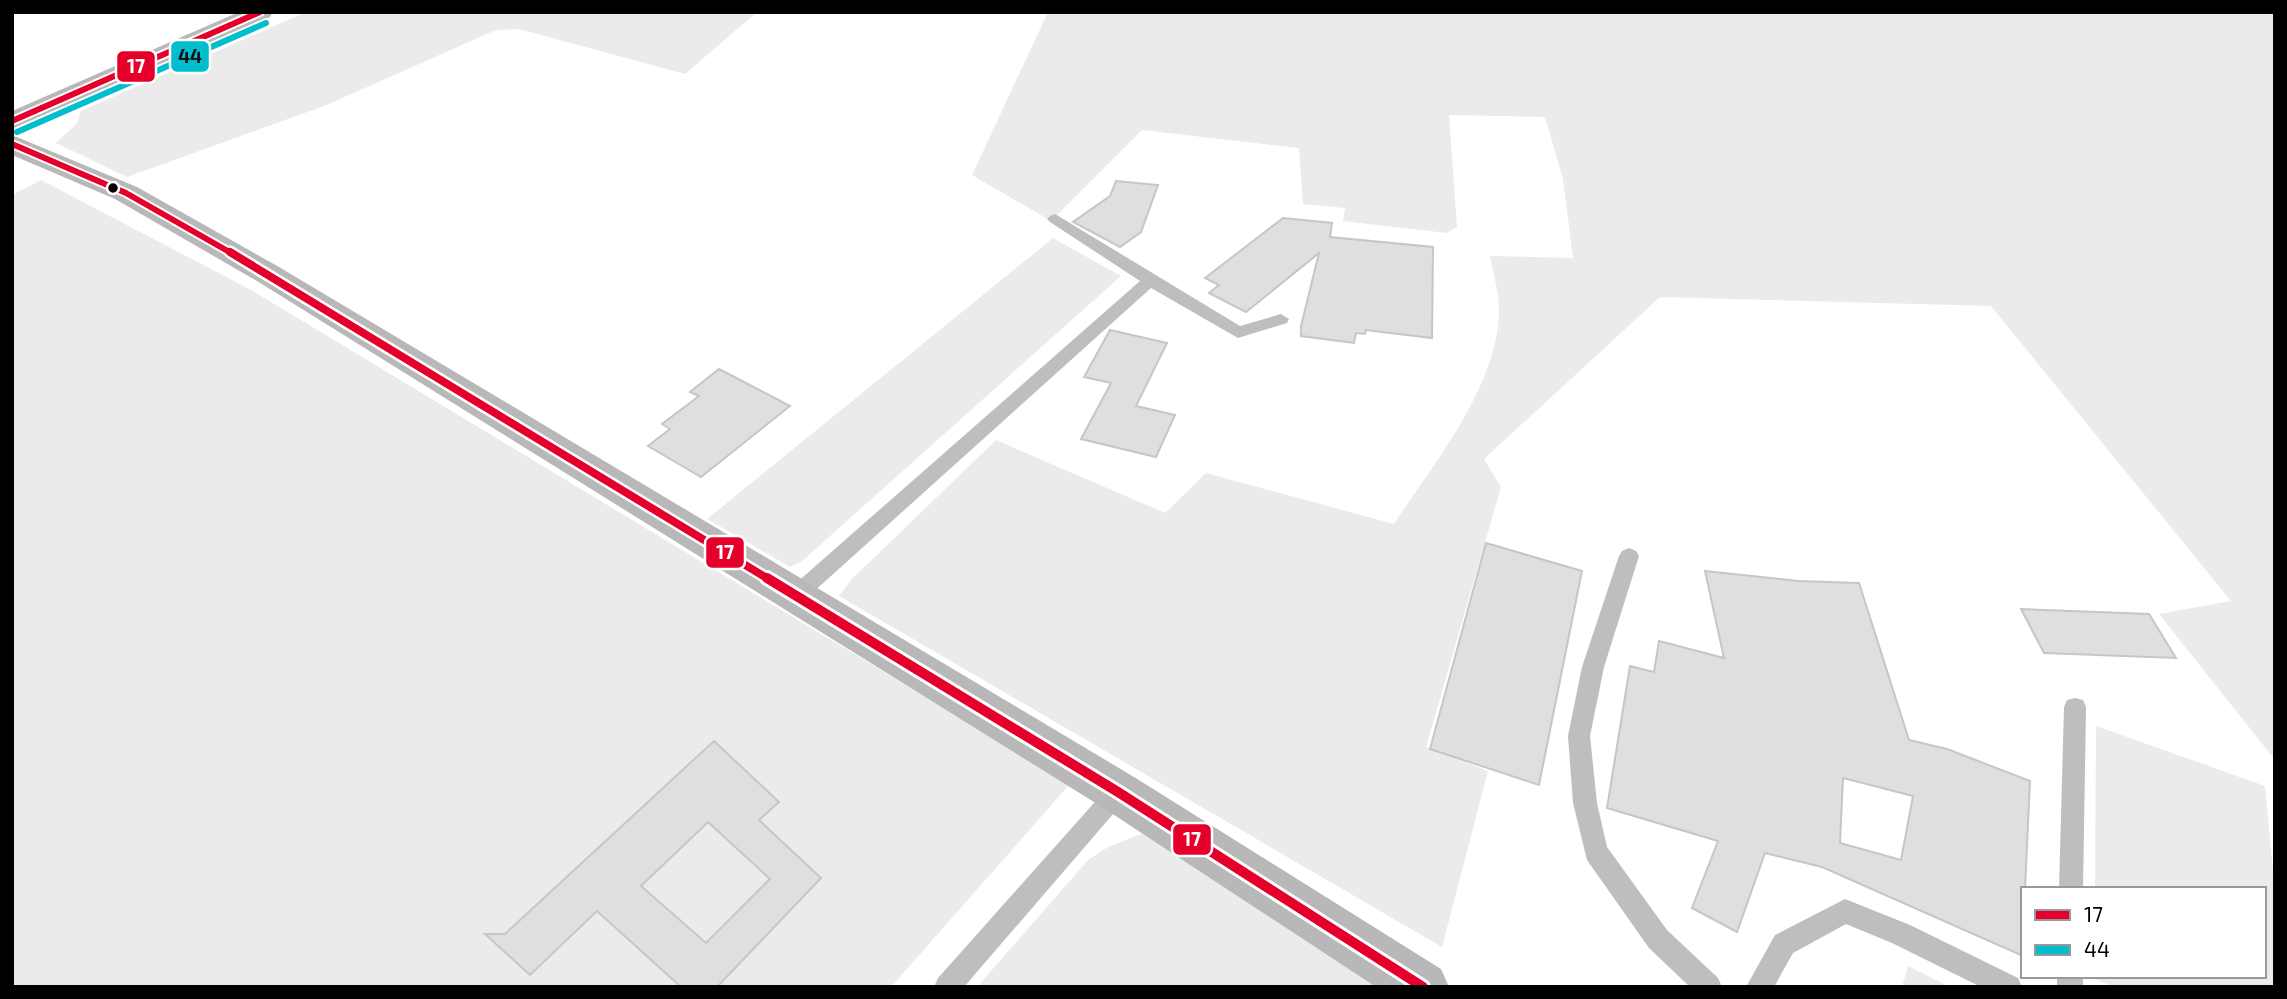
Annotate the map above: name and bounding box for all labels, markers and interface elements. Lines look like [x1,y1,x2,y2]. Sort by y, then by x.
line badge: 44 [170,40,210,73]
text: 44 [178,44,202,67]
line badge: 17 [116,50,156,83]
text: 17 [127,54,145,77]
unlabelled marker [106,181,120,195]
line badge: 17 [705,536,745,569]
text: 17 [716,540,734,563]
line badge: 17 [1172,823,1212,856]
text: 17 [1183,827,1201,850]
legend [2021,887,2266,978]
text: 17 [2084,901,2103,926]
text: 44 [2084,936,2110,961]

